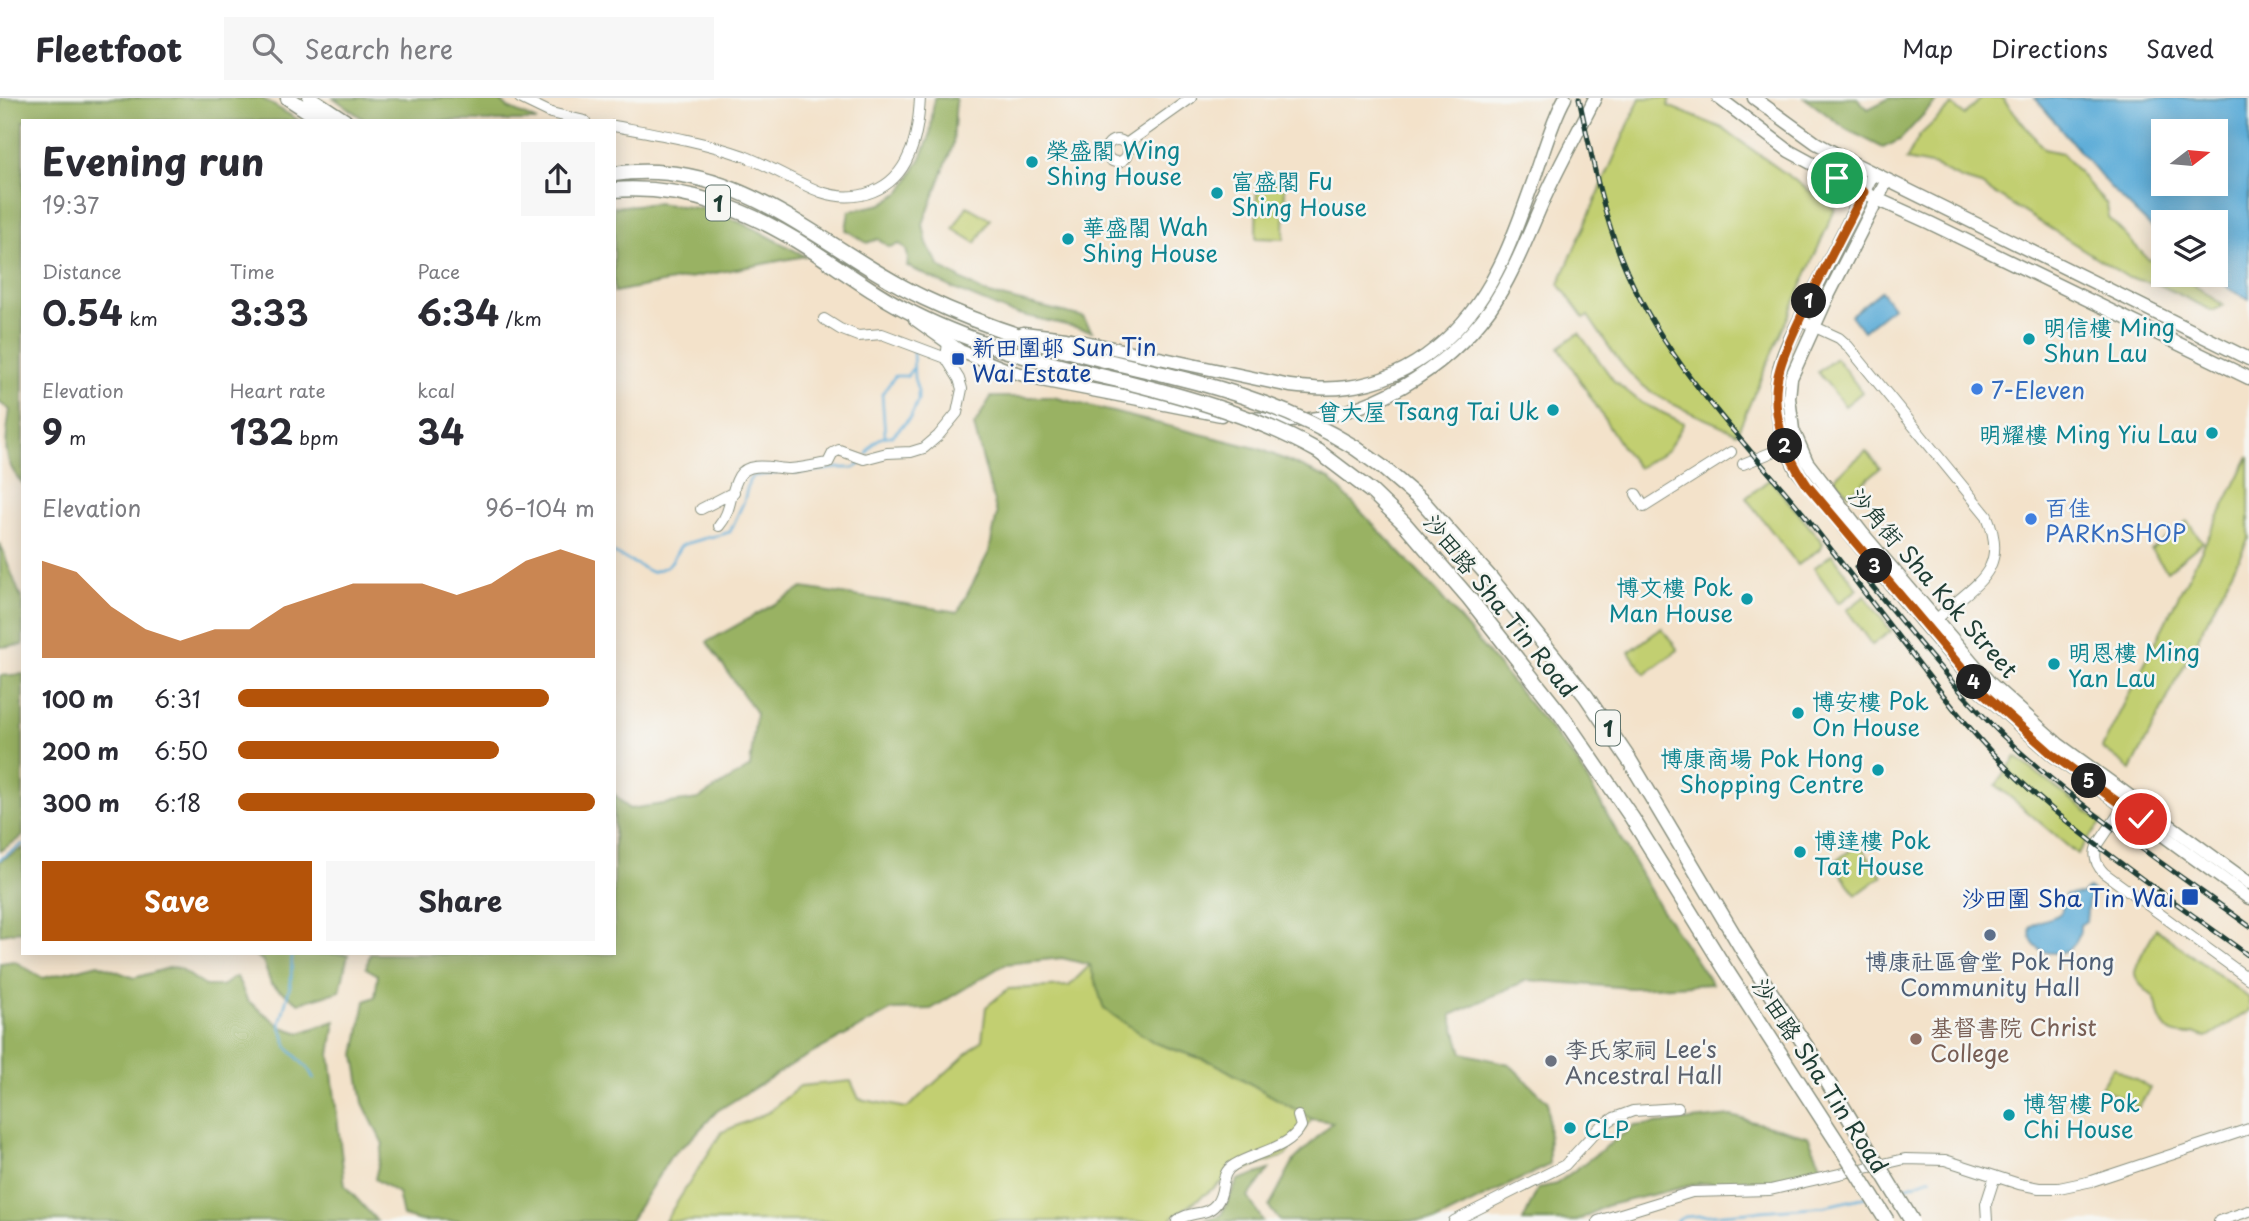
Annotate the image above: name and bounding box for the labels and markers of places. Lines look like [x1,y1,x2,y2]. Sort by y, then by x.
place label: 榮盛閣 Wing Shing House [1046,132,1182,193]
pin [1807,148,1867,208]
marker: 榮盛閣 Wing Shing House [1024,154,1040,170]
place label: 富盛閣 Fu Shing House [1231,163,1367,224]
marker: 富盛閣 Fu Shing House [1209,185,1225,201]
place label: 華盛閣 Wah Shing House [1082,209,1218,270]
marker: 華盛閣 Wah Shing House [1060,231,1076,247]
pin: 1 [1792,284,1826,318]
place label: 明信樓 Ming Shun Lau [2043,309,2175,370]
place label: 新田圍邨 Sun Tin Wai Estate [972,329,1157,390]
marker: 明信樓 Ming Shun Lau [2021,331,2037,347]
marker: 新田圍邨 Sun Tin Wai Estate [950,351,966,367]
place label: 7-Eleven [1991,372,2085,407]
marker: 7-Eleven [1969,381,1985,397]
place label: 曾大屋 Tsang Tai Uk [1318,393,1539,428]
marker: 曾大屋 Tsang Tai Uk [1545,402,1561,418]
place label: 明耀樓 Ming Yiu Lau [1979,416,2198,451]
marker: 明耀樓 Ming Yiu Lau [2204,425,2220,441]
pin: 2 [1768,428,1802,464]
place label: 百佳 PARKnSHOP [2045,489,2186,550]
marker: 百佳 PARKnSHOP [2023,511,2039,527]
pin: 3 [1857,548,1892,584]
place label: 博文樓 Pok Man House [1609,569,1733,630]
marker: 博文樓 Pok Man House [1739,591,1755,607]
place label: 明恩樓 Ming Yan Lau [2068,634,2200,695]
marker: 明恩樓 Ming Yan Lau [2046,656,2062,672]
pin: 4 [1956,664,1992,700]
place label: 博安樓 Pok On House [1812,683,1929,744]
marker: 博安樓 Pok On House [1790,705,1806,721]
place label: 博康商場 Pok Hong Shopping Centre [1660,740,1864,801]
marker: 博康商場 Pok Hong Shopping Centre [1870,762,1886,778]
pin: 5 [2072,764,2106,798]
pin [2111,789,2171,849]
place label: 博達樓 Pok Tat House [1814,822,1931,883]
marker: 博達樓 Pok Tat House [1792,844,1808,860]
place label: 沙田圍 Sha Tin Wai [1961,880,2174,915]
marker: 沙田圍 Sha Tin Wai [2180,887,2200,907]
marker: 博康社區會堂 Pok Hong Community Hall [1982,927,1998,943]
place label: 博康社區會堂 Pok Hong Community Hall [1865,943,2115,1004]
place label: 基督書院 Christ College [1930,1009,2097,1070]
place label: 李氏家祠 Lee's Ancestral Hall [1565,1031,1722,1092]
marker: 基督書院 Christ College [1908,1031,1924,1047]
marker: 李氏家祠 Lee's Ancestral Hall [1543,1053,1559,1069]
place label: 博智樓 Pok Chi House [2023,1085,2140,1146]
marker: 博智樓 Pok Chi House [2001,1107,2017,1123]
place label: CLP [1584,1111,1629,1146]
marker: CLP [1562,1120,1578,1136]

